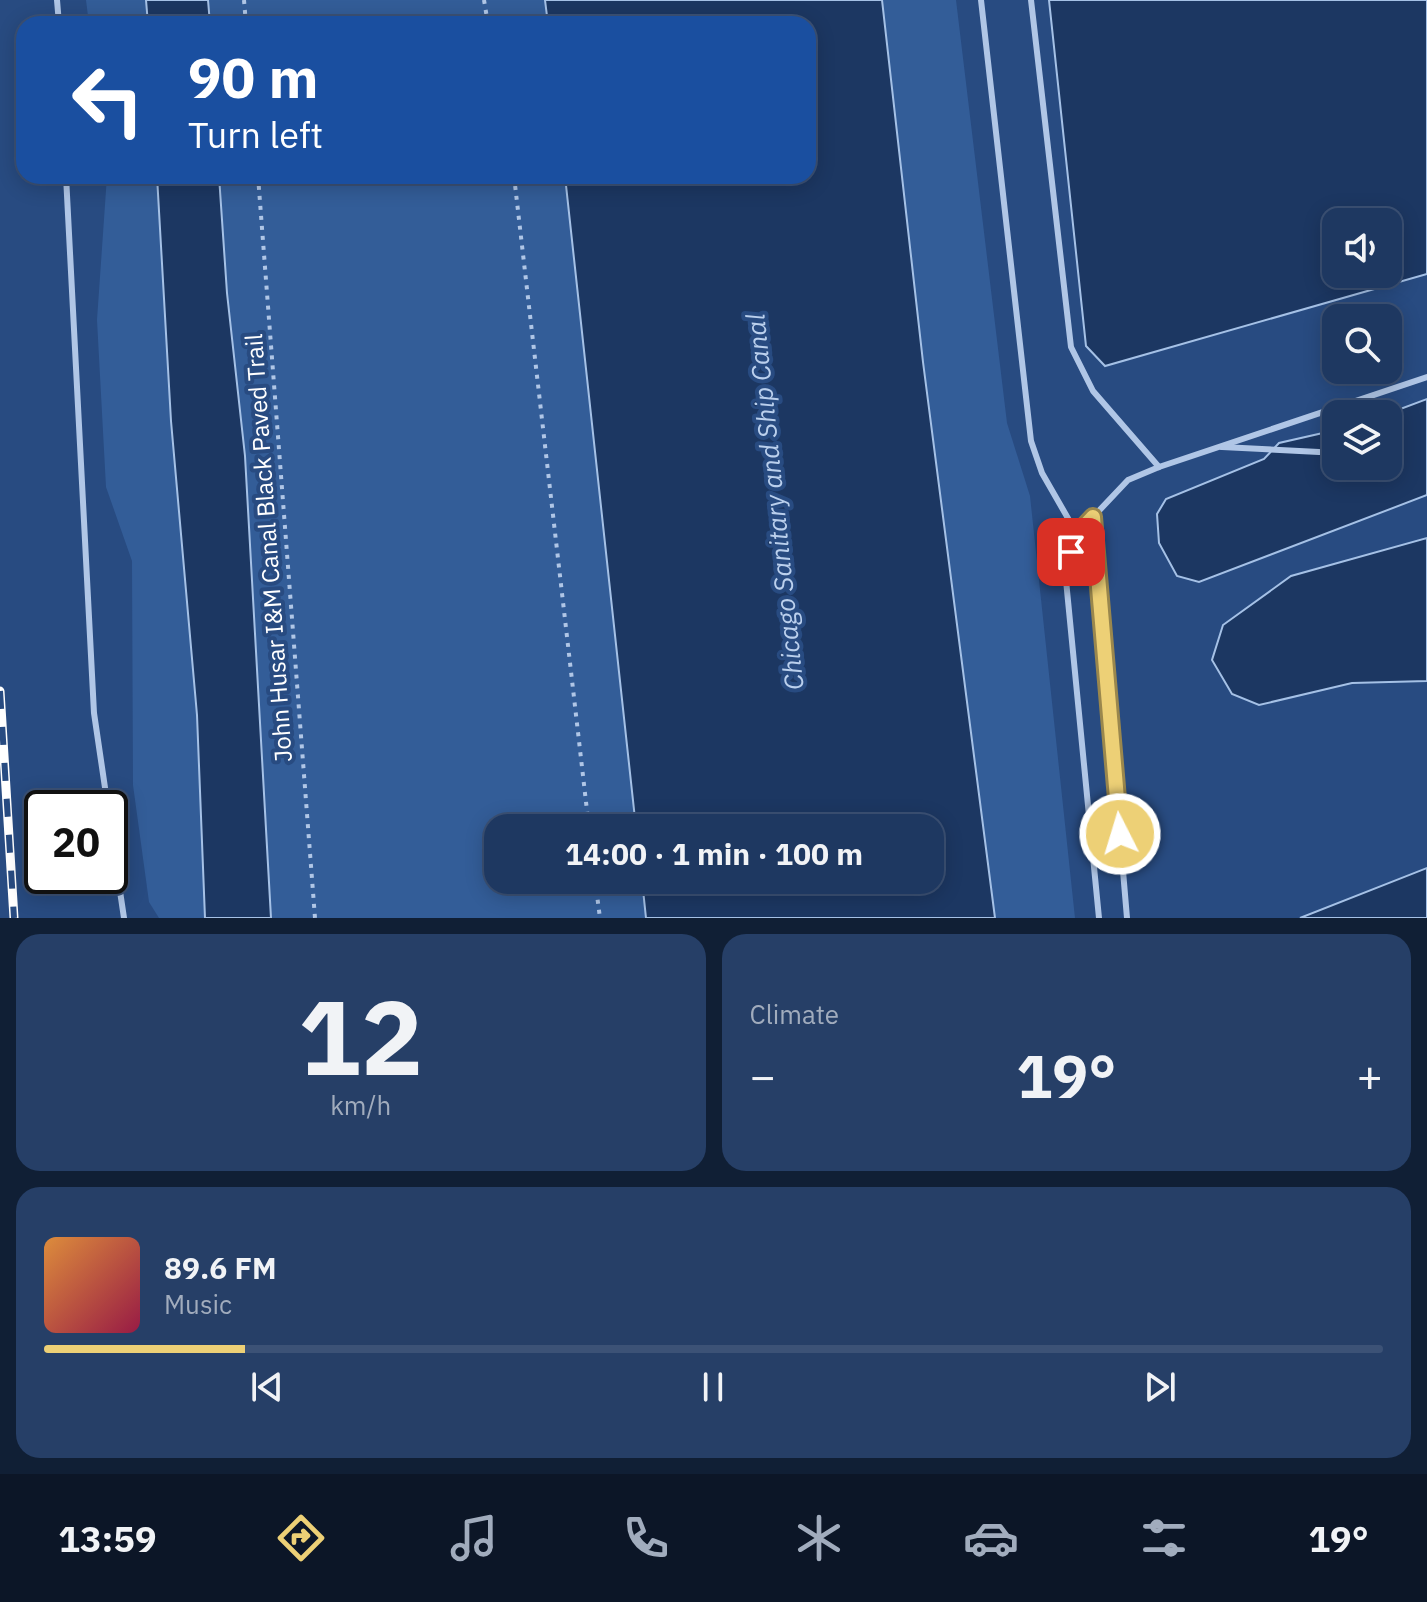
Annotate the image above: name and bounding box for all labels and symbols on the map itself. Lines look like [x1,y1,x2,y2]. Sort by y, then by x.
water label: Chicago Sanitary and Ship Canal [737,312,811,692]
street label: John Husar I&M Canal Black Paved Trail [237,333,299,763]
pin [1037,518,1105,586]
speed limit sign: 20 [24,790,128,894]
position arrow [1078,792,1162,876]

